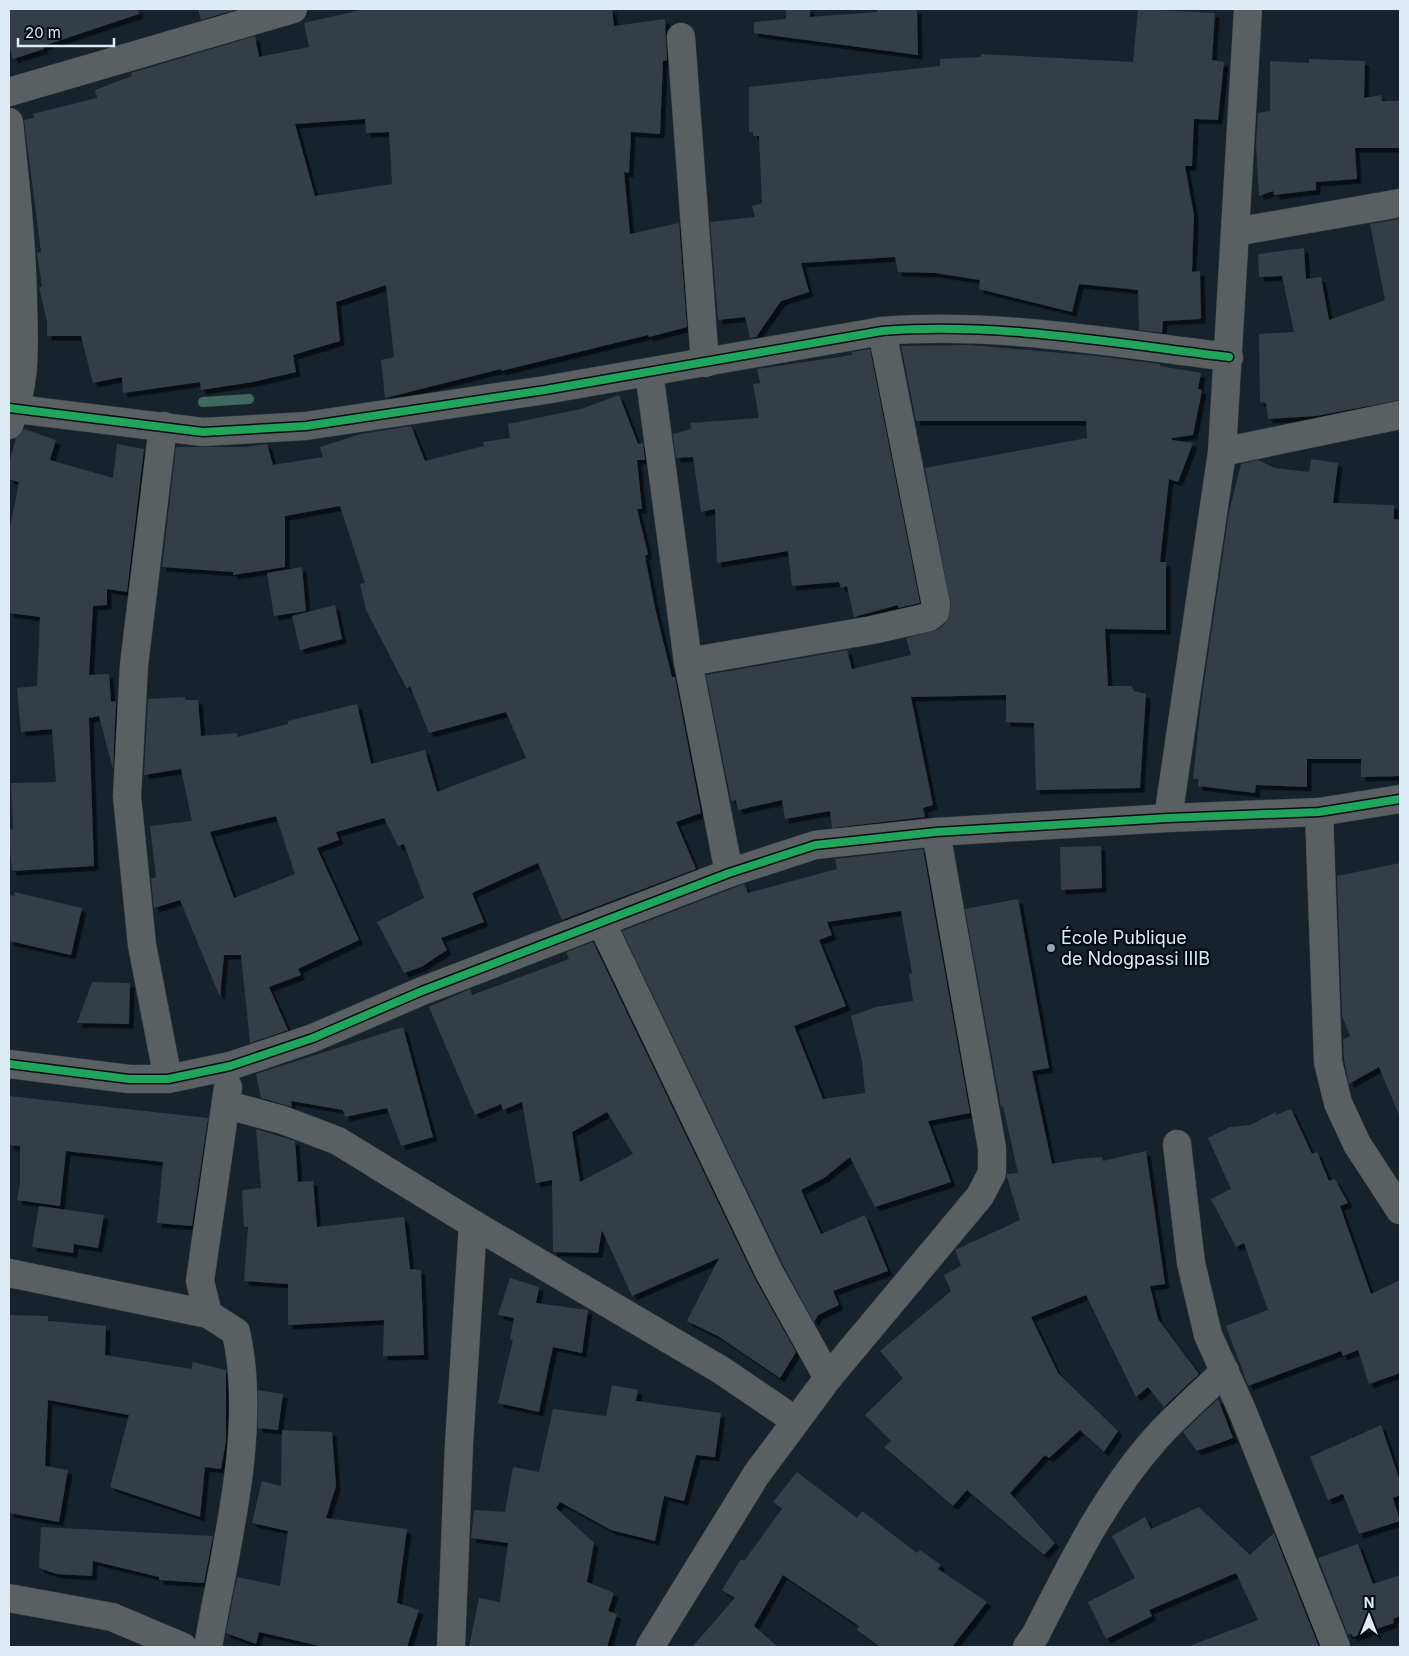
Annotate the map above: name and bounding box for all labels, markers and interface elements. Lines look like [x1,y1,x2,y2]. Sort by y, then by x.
scale bar [18,15,114,47]
text: 20 m [25,23,61,42]
place label: École Publique de Ndogpassi IIIB [1061,926,1210,969]
marker: École Publique de Ndogpassi IIIB [1045,942,1057,954]
north arrow [1344,1591,1394,1641]
text: N [1364,1594,1374,1611]

